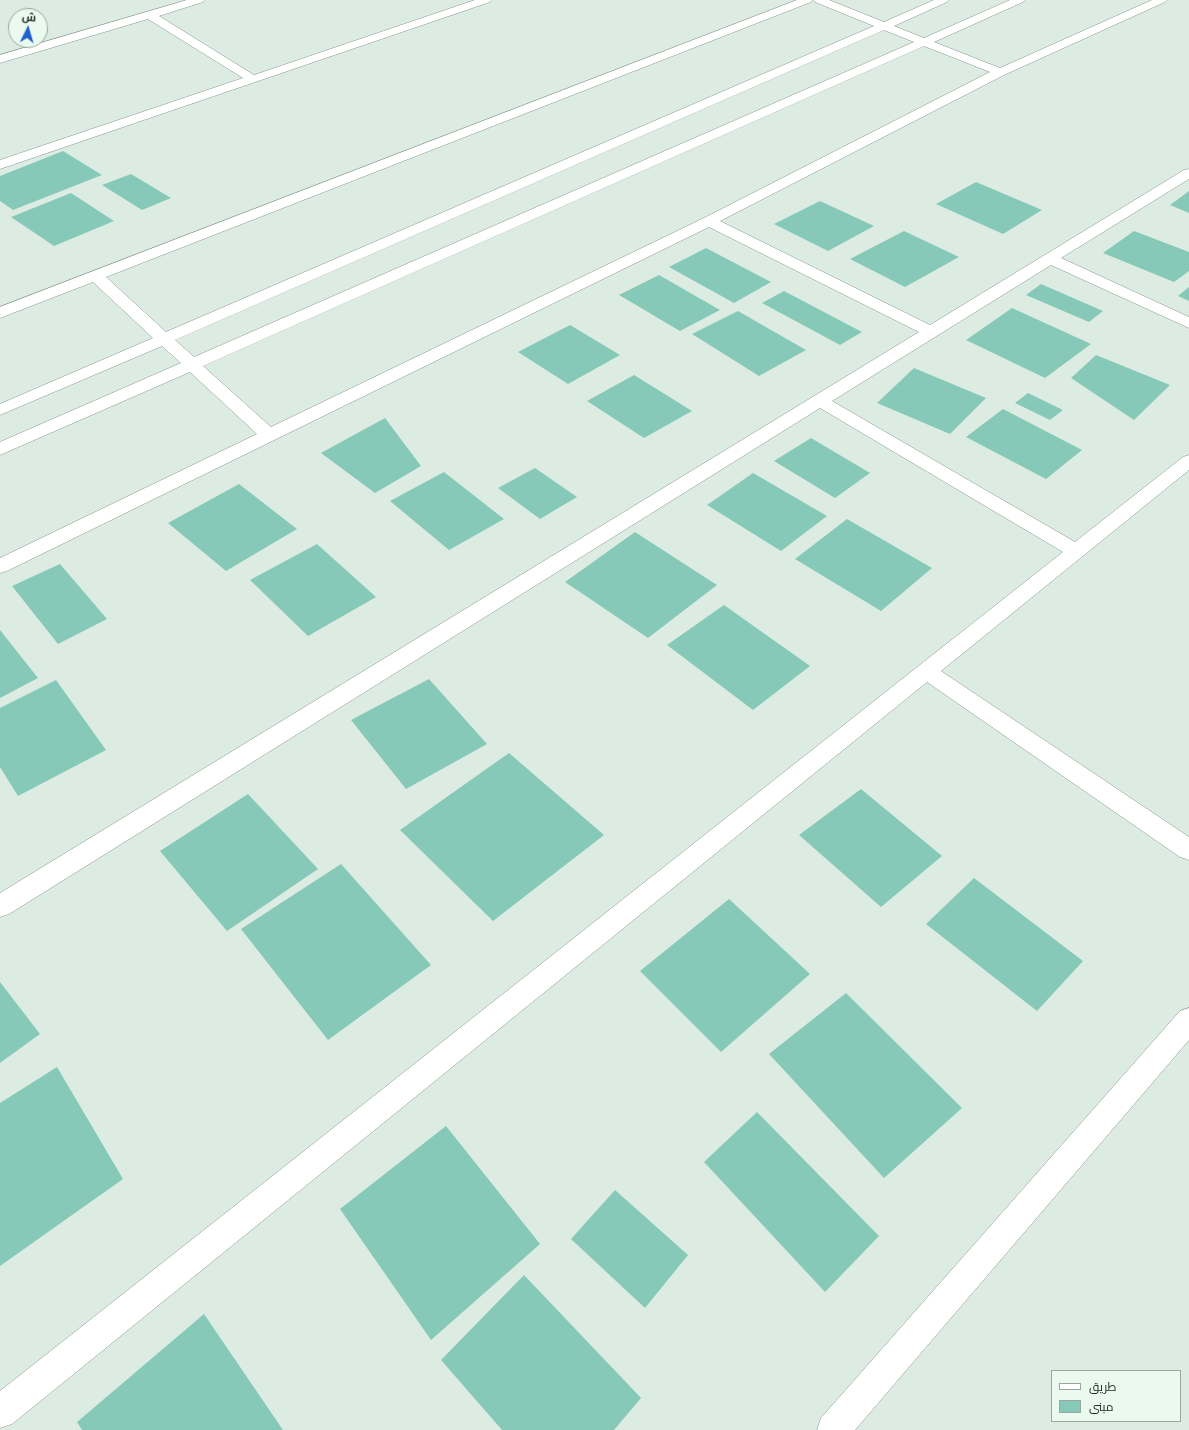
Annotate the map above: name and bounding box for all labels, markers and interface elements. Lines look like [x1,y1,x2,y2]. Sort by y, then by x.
north arrow [8,8,48,48]
text: ش [21,9,37,25]
legend [1051,1370,1181,1422]
text: طريق [1089,1379,1116,1394]
text: مبنى [1089,1399,1114,1414]

